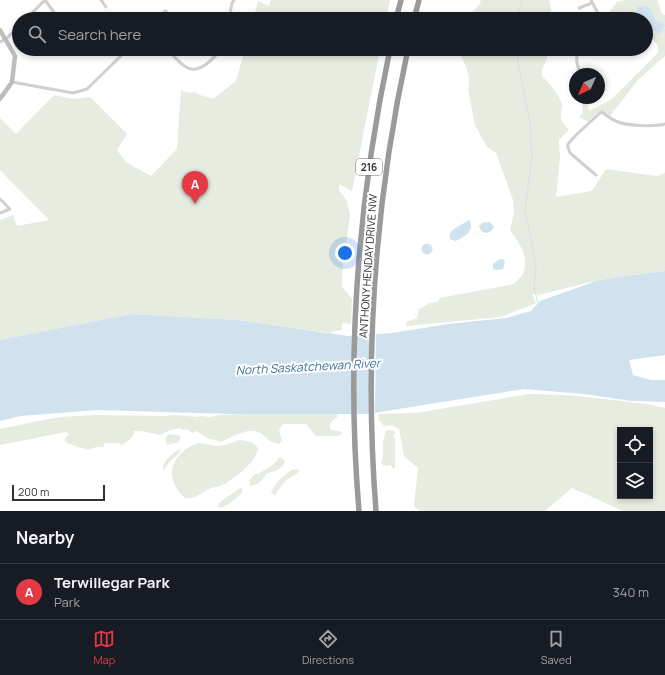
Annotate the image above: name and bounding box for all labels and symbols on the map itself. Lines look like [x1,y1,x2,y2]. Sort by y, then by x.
north arrow [569,68,605,104]
road number: 216 [356,159,382,175]
pin: A [182,171,208,204]
street label: ANTHONY HENDAY DRIVE NW [355,193,380,339]
your location [335,243,355,263]
water label: North Saskatchewan River [235,354,382,379]
scale bar [12,483,105,502]

